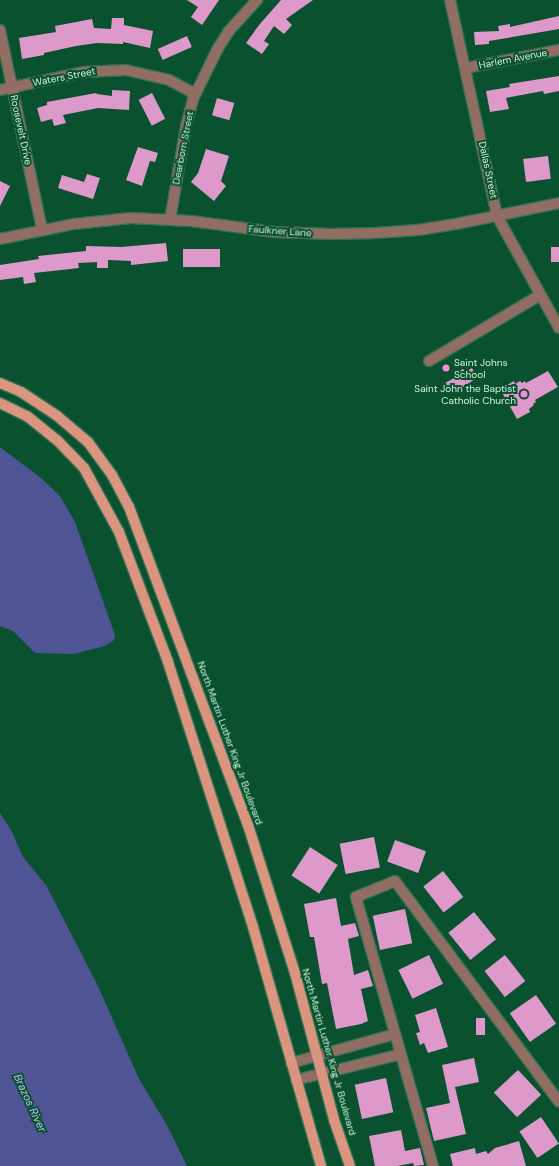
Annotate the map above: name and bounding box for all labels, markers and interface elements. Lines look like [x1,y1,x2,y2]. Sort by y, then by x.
street label: Harlem Avenue [478,46,548,72]
street label: Waters Street [32,65,96,89]
street label: Roosevelt Drive [8,94,34,166]
street label: Dearborn Street [170,110,196,186]
street label: Dallas Street [476,140,500,200]
street label: Faulkner Lane [248,223,312,239]
place label: Saint Johns School [454,356,507,380]
marker: Saint Johns School [441,363,451,373]
place label: Saint John the Baptist Catholic Church [414,382,516,406]
marker: Saint John the Baptist Catholic Church [519,389,529,399]
street label: North Martin Luther King Jr Boulevard [195,660,265,826]
street label: North Martin Luther King Jr Boulevard [299,967,359,1137]
water label: Brazos River [11,1072,49,1134]

